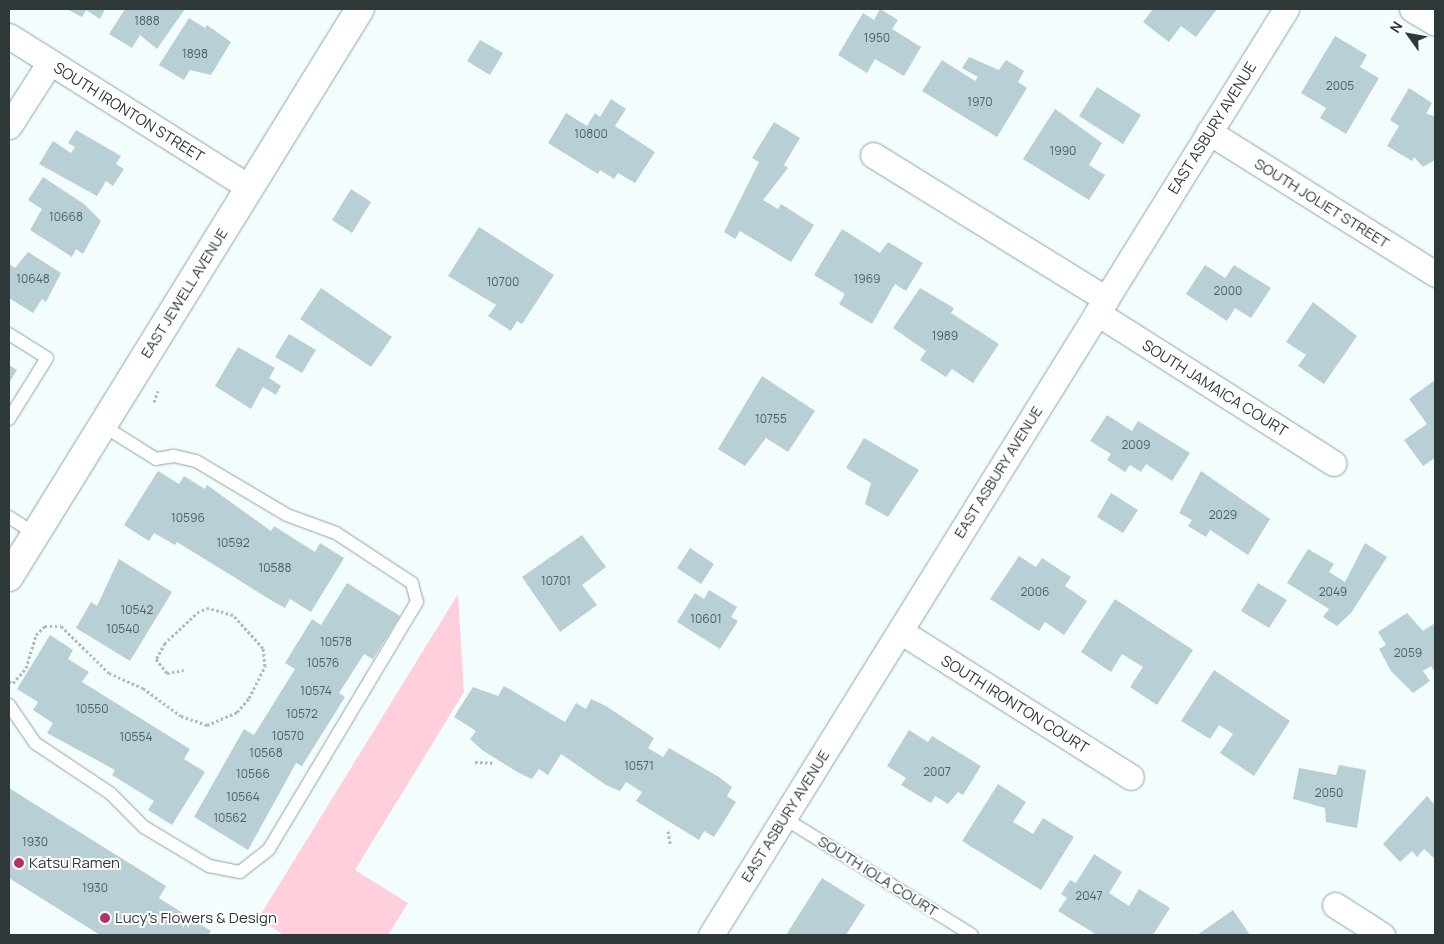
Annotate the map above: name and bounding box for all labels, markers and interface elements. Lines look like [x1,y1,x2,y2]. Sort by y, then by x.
north arrow [1384,10,1434,60]
house number: 1888 [134,14,160,28]
text: N [1385,17,1407,36]
house number: 1950 [864,31,890,45]
house number: 1898 [182,47,208,61]
street label: SOUTH IRONTON STREET [51,58,207,166]
street label: EAST ASBURY AVENUE [1164,58,1260,198]
house number: 2005 [1326,79,1354,93]
house number: 1970 [967,95,993,109]
house number: 10800 [574,127,608,141]
house number: 1990 [1050,144,1076,158]
street label: SOUTH JOLIET STREET [1251,154,1393,252]
house number: 10668 [49,210,83,224]
street label: EAST JEWELL AVENUE [136,224,232,362]
house number: 10648 [16,272,50,286]
house number: 1969 [854,272,880,286]
house number: 10700 [487,275,519,289]
house number: 2000 [1214,284,1242,298]
house number: 1989 [932,329,958,343]
street label: SOUTH JAMAICA COURT [1139,336,1291,440]
street label: EAST ASBURY AVENUE [950,402,1046,542]
house number: 10755 [755,412,787,426]
house number: 2009 [1122,438,1150,452]
house number: 2029 [1209,508,1237,522]
house number: 10596 [171,511,205,525]
house number: 10592 [216,536,250,550]
house number: 10588 [259,561,291,575]
house number: 10701 [541,574,571,588]
house number: 2006 [1021,585,1049,599]
house number: 2049 [1319,585,1347,599]
house number: 10542 [121,603,153,617]
house number: 10601 [690,612,722,626]
house number: 10540 [106,622,140,636]
house number: 10578 [320,635,352,649]
house number: 2059 [1394,646,1422,660]
street label: SOUTH IRONTON COURT [938,651,1092,757]
house number: 10576 [307,656,339,670]
house number: 10574 [300,684,332,698]
house number: 10550 [75,702,109,716]
house number: 10572 [286,707,318,721]
house number: 10570 [272,729,304,743]
house number: 10554 [120,730,152,744]
house number: 10568 [249,746,283,760]
street label: EAST ASBURY AVENUE [737,746,833,886]
house number: 10571 [624,759,654,773]
house number: 2007 [923,765,951,779]
house number: 10566 [236,767,270,781]
house number: 2050 [1315,786,1343,800]
house number: 10564 [226,790,260,804]
house number: 10562 [213,811,247,825]
street label: SOUTH IOLA COURT [815,832,941,920]
house number: 1930 [22,835,48,849]
place label: Katsu Ramen [29,854,120,872]
marker: Katsu Ramen [13,857,25,869]
house number: 1930 [82,881,108,895]
house number: 2047 [1075,889,1103,903]
place label: Lucy’s Flowers & Design [115,909,277,927]
marker: Lucy’s Flowers & Design [99,912,111,924]

